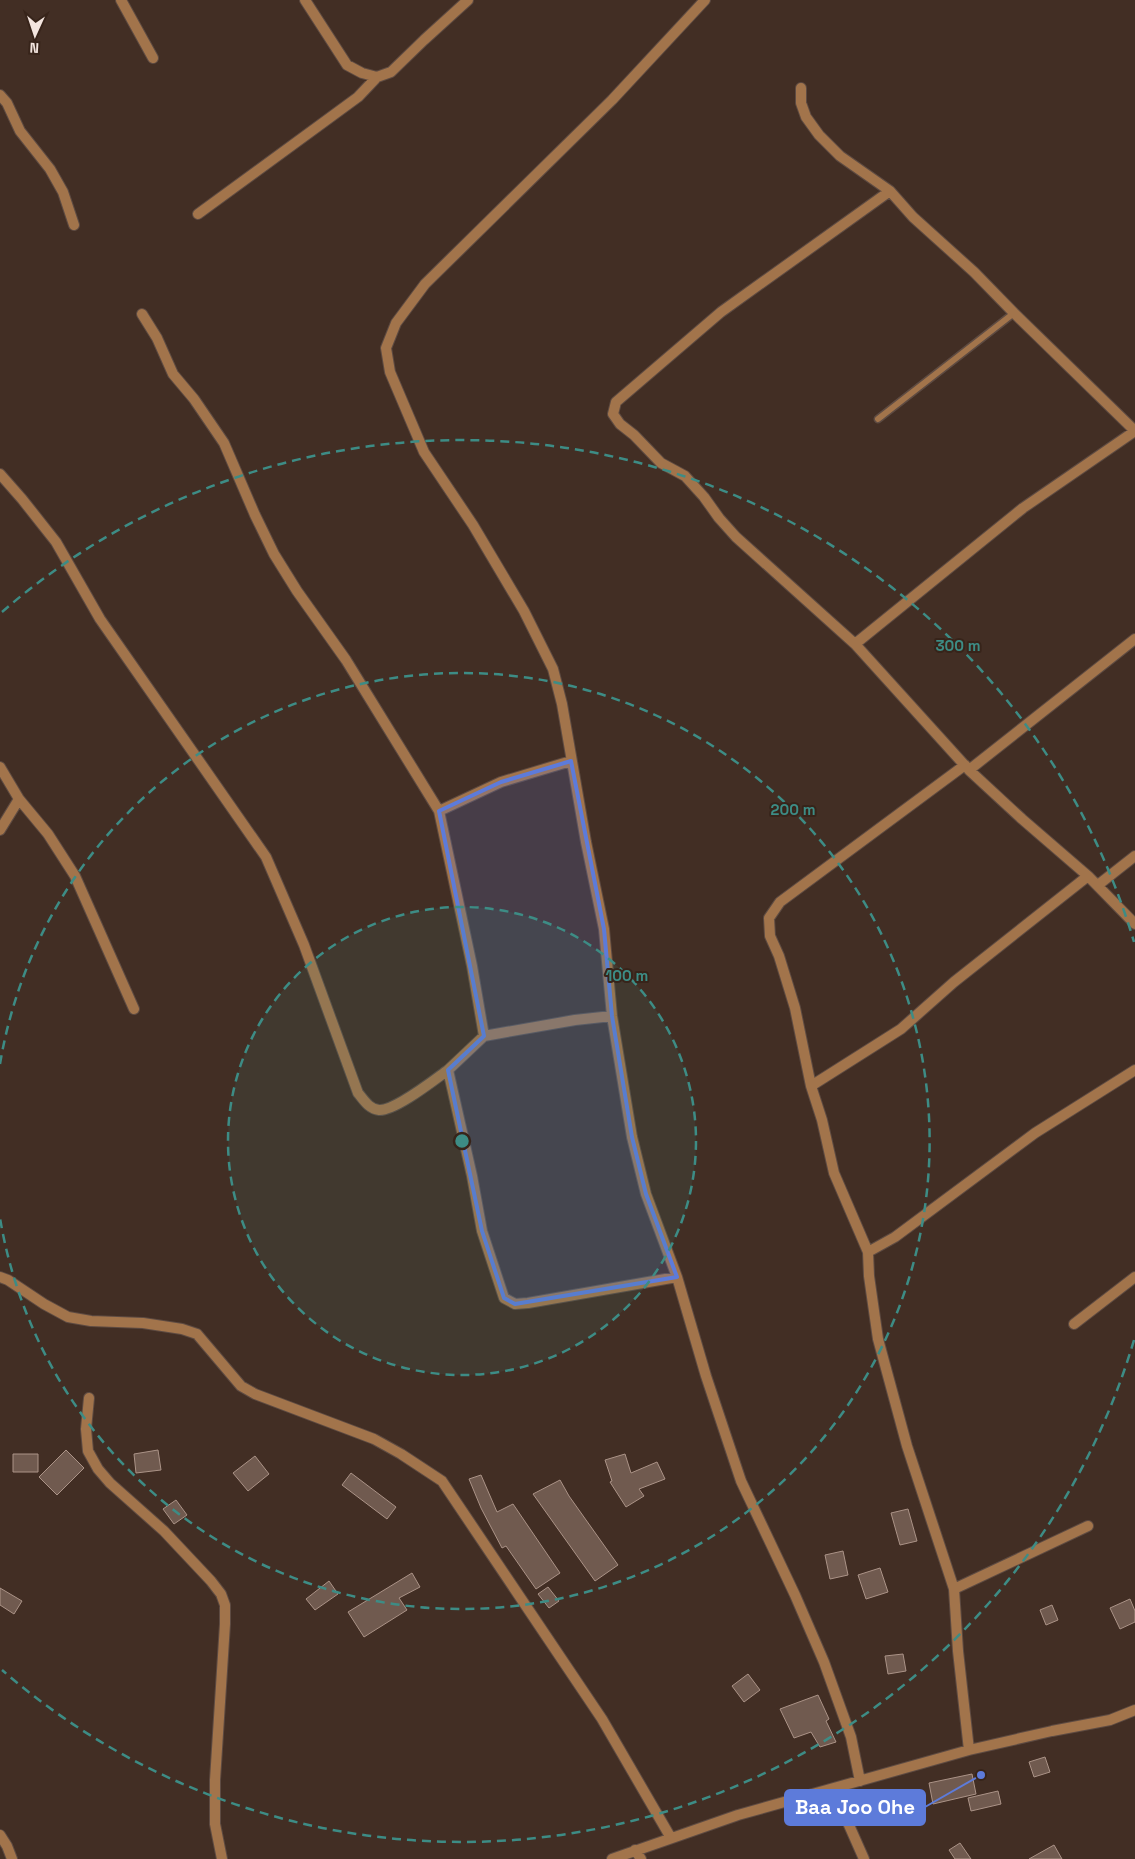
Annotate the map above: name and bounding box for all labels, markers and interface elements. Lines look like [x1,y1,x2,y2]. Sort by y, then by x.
north arrow [10,10,60,60]
text: N [29,39,39,57]
text: 300 m [935,636,981,655]
text: 200 m [771,800,815,819]
text: 100 m [606,966,648,985]
centre of rings [453,1132,471,1150]
callout: Baa Joo Ohe [785,1790,925,1825]
text: Baa Joo Ohe [795,1794,915,1820]

